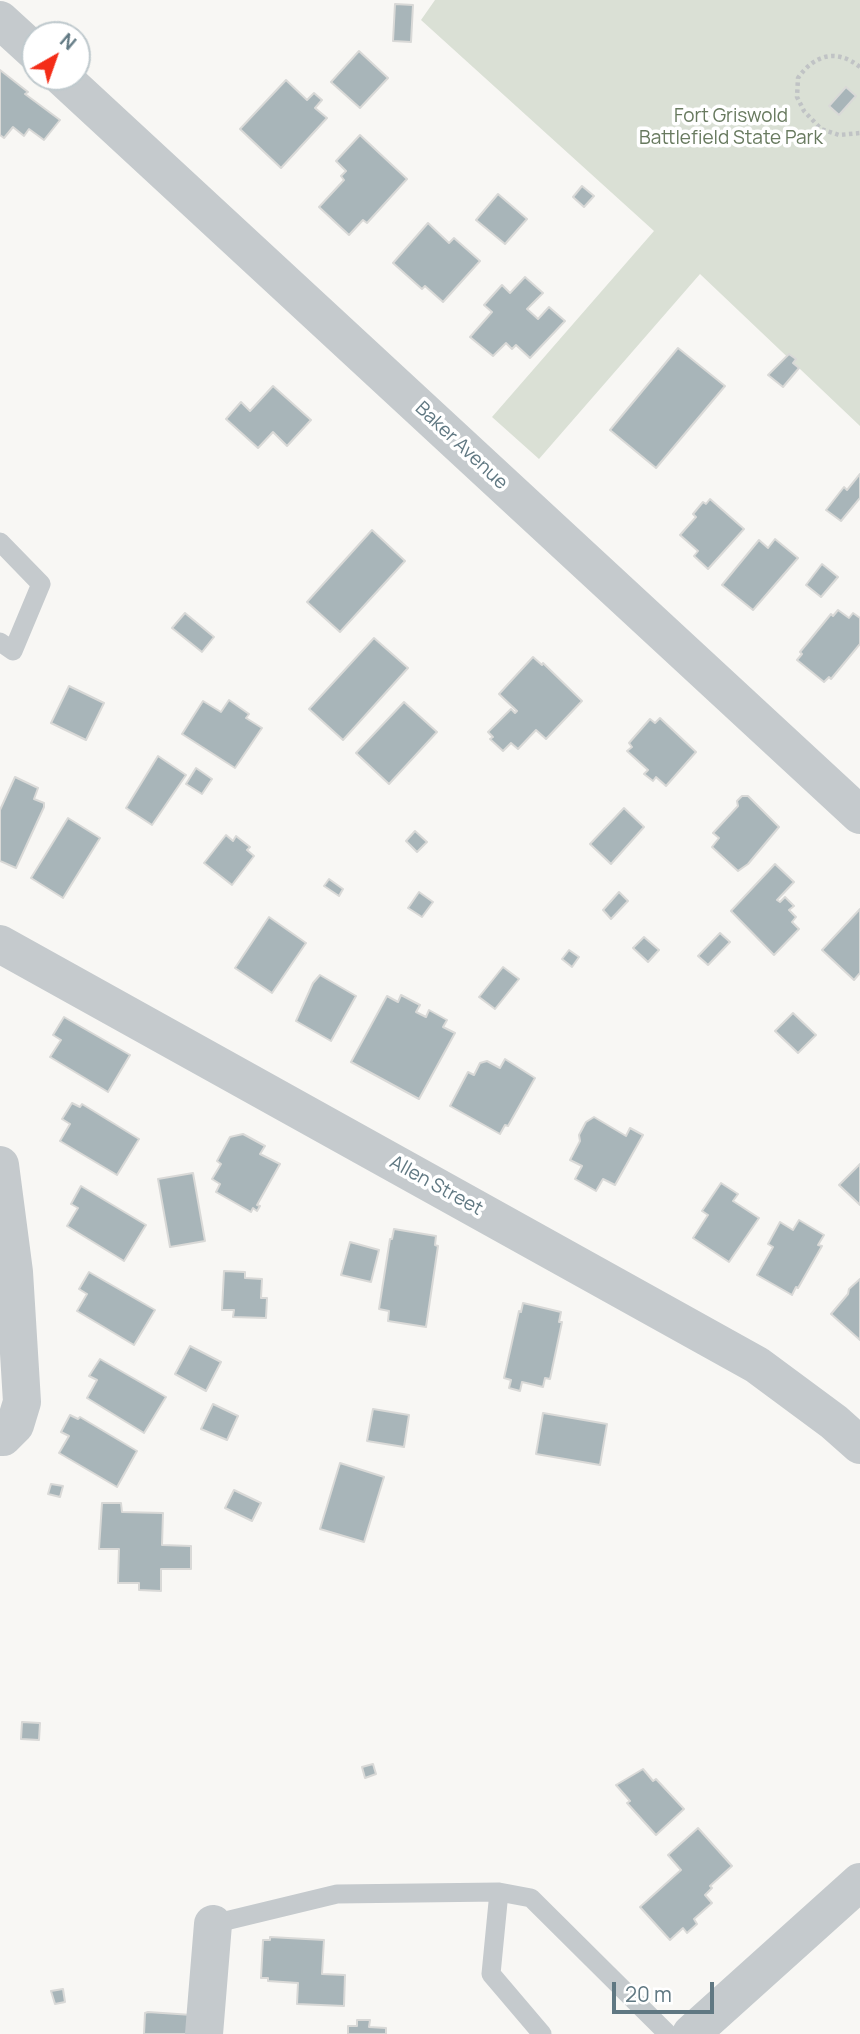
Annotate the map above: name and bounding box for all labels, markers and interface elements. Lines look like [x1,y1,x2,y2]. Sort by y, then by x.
north arrow [21,21,91,91]
text: N [55,27,82,56]
park label: Fort Griswold Battlefield State Park [639,106,823,150]
street label: Baker Avenue [410,397,512,495]
street label: Allen Street [386,1151,486,1221]
scale bar [615,1968,716,2012]
text: 20 m [625,1980,672,2008]

